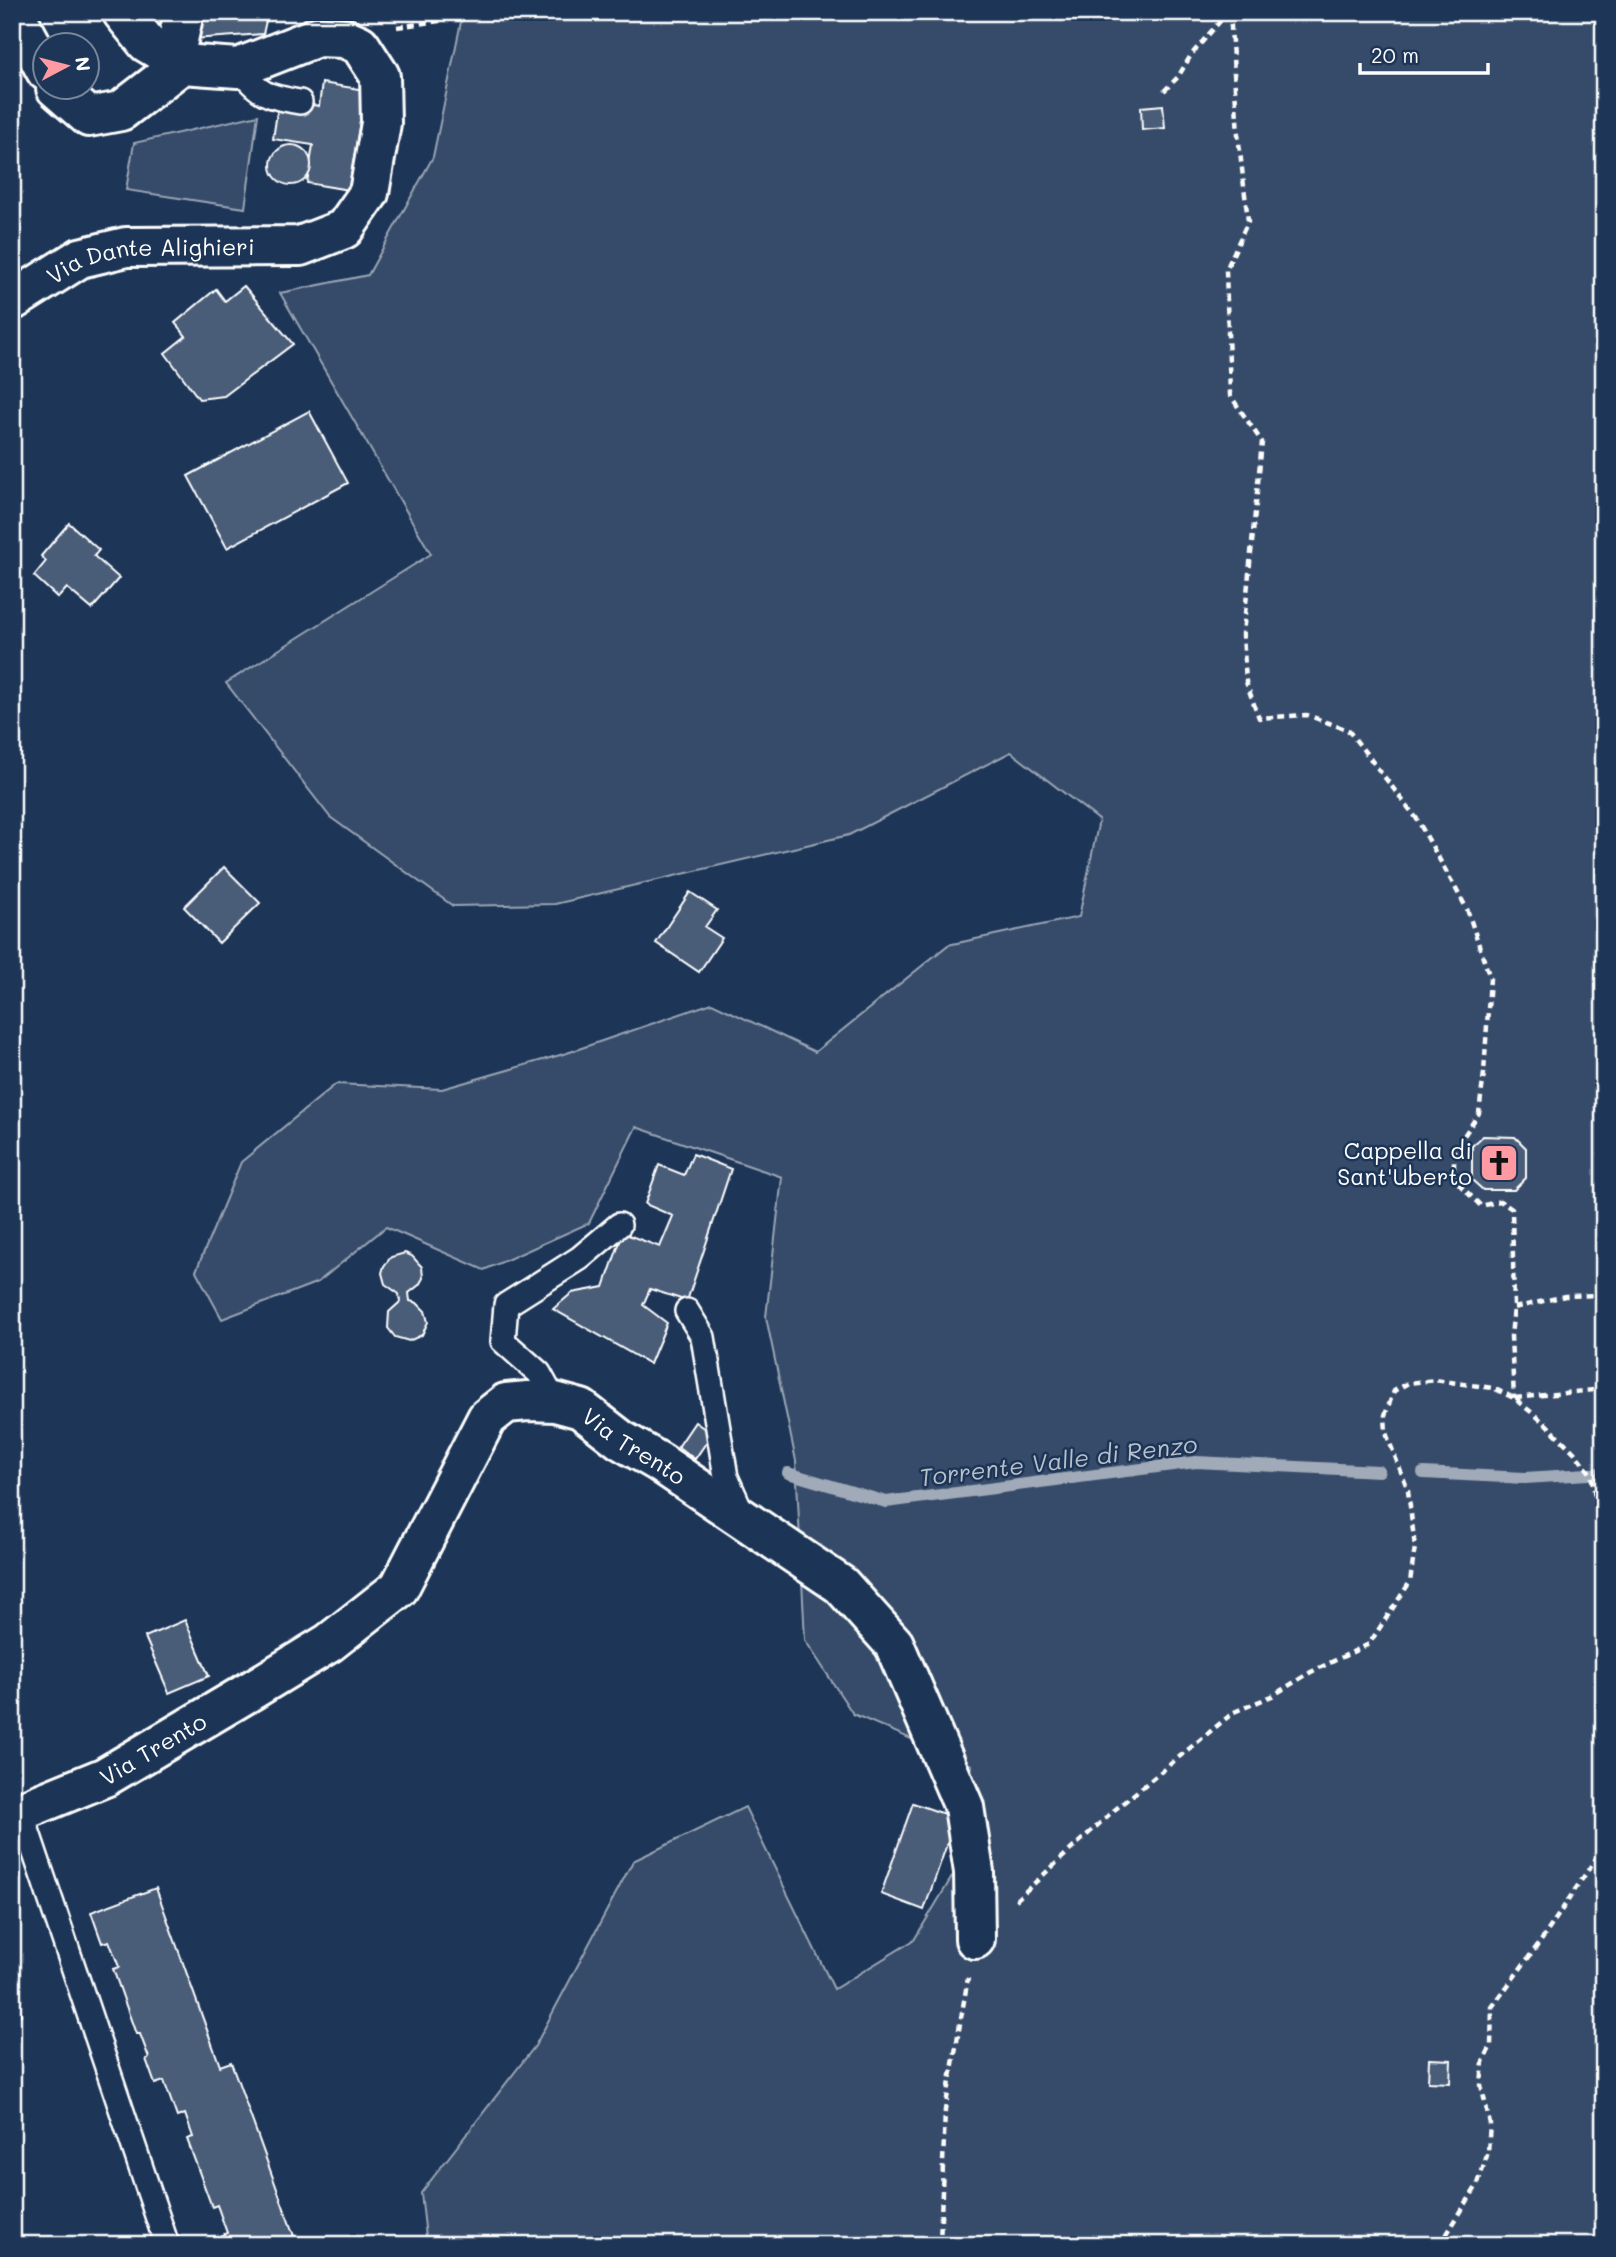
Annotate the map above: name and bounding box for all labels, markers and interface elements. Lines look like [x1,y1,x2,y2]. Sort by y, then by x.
north arrow [32,32,102,102]
scale bar [1360,32,1488,76]
text: 20 m [1371,41,1419,68]
text: N [70,55,97,73]
street label: Via Dante Alighieri [41,231,255,290]
place label: Cappella di Sant'Uberto [1337,1135,1472,1191]
church icon: Cappella di Sant'Uberto [1478,1142,1520,1184]
street label: Via Trento [576,1400,692,1491]
water label: Torrente Valle di Renzo [917,1428,1199,1492]
street label: Via Trento [94,1706,212,1792]

